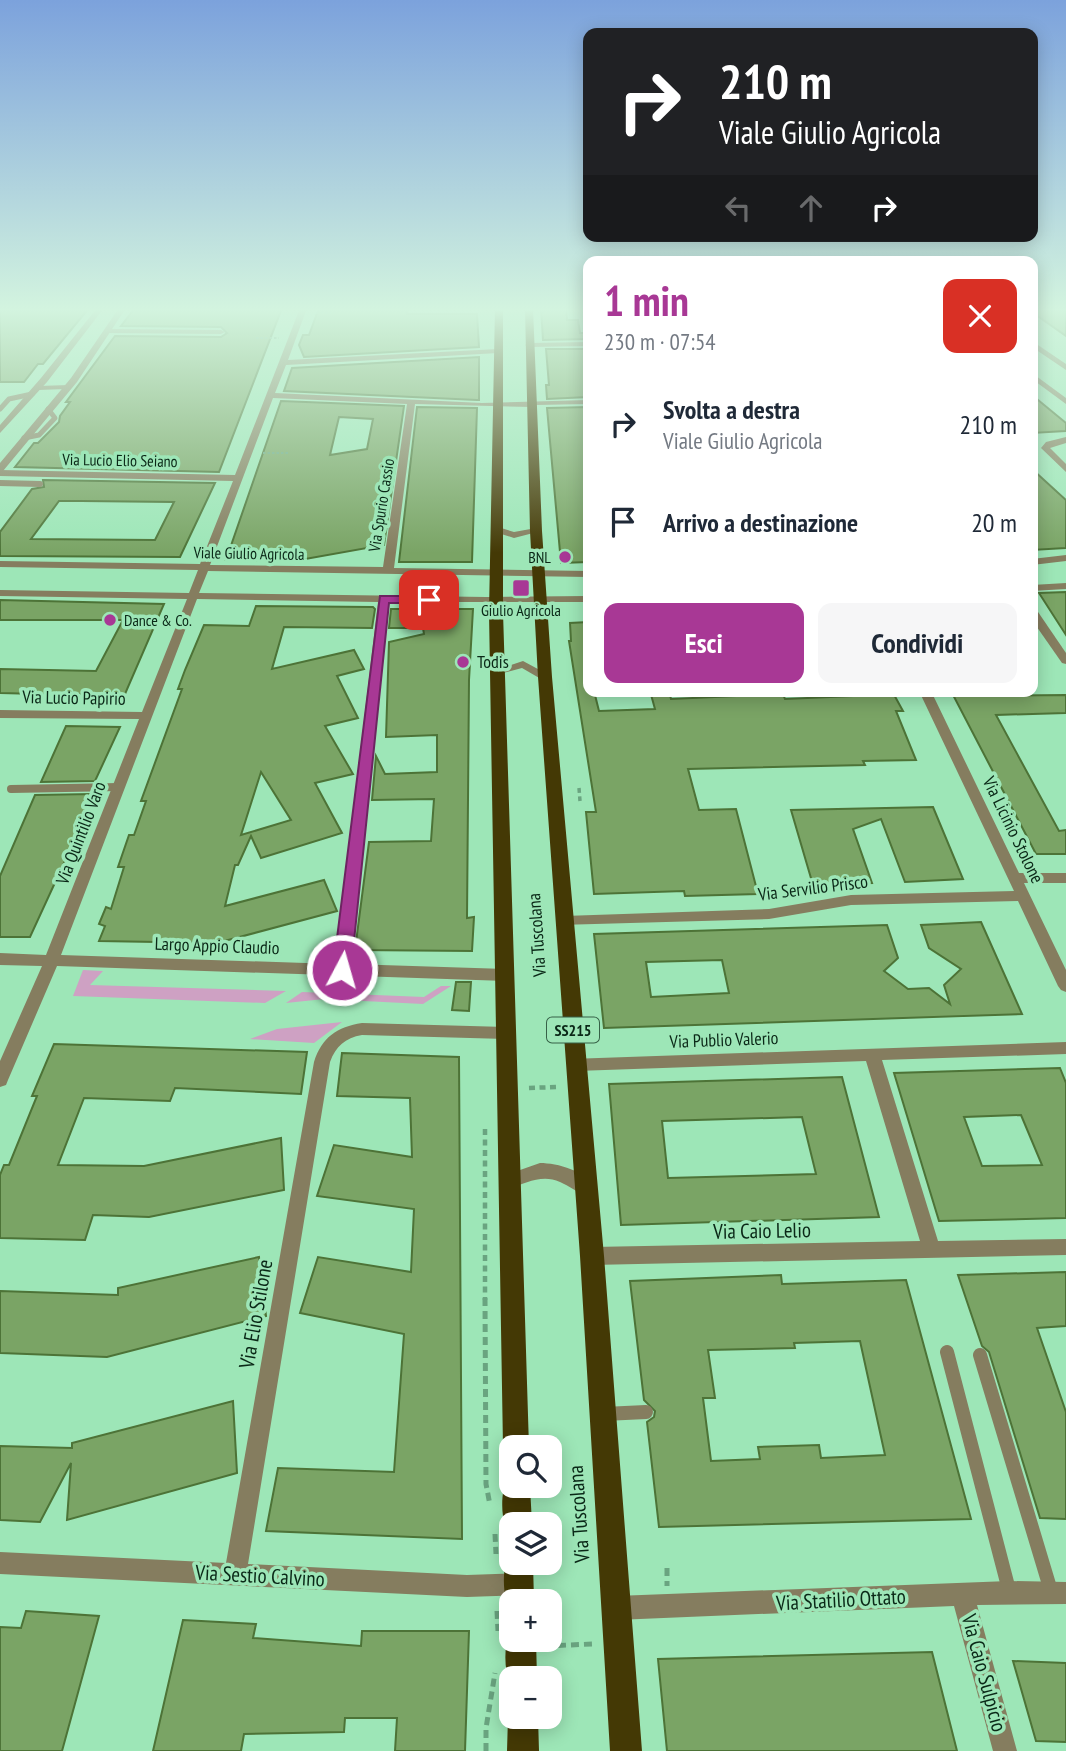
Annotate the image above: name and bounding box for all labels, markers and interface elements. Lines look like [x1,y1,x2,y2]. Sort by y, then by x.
text: 210 m [719,49,832,113]
icon: right [604,56,695,147]
text: Viale Giulio Agricola [719,111,941,153]
icon: left [719,189,757,227]
icon: ahead [792,189,830,227]
icon: right [865,189,903,227]
text: 1 min [604,273,689,328]
button: close [943,279,1017,353]
text: 230 m · 07:54 [604,327,716,356]
text: Svolta a destra [663,393,800,426]
icon: right [604,405,642,443]
text: 210 m [959,408,1017,441]
text: Viale Giulio Agricola [663,426,823,455]
street label: Via Lucio Elio Seiano [61,449,178,471]
street label: Via Spurio Cassio [364,457,398,554]
icon: arrive [604,503,642,541]
text: Arrivo a destinazione [663,506,858,539]
text: 20 m [971,506,1017,539]
street label: Viale Giulio Agricola [192,542,305,564]
place label: BNL [528,547,551,567]
marker: BNL [557,549,573,565]
pin [399,570,459,630]
marker: Giulio Agricola [511,578,531,598]
icon: arrive [410,581,448,619]
place label: Giulio Agricola [481,600,561,620]
button: Esci [604,603,804,683]
button: Condividi [818,603,1017,683]
place label: Dance & Co. [124,610,192,630]
marker: Dance & Co. [102,612,118,628]
place label: Todis [477,650,509,673]
marker: Todis [455,654,471,670]
street label: Via Lucio Papirio [21,685,126,710]
street label: Via Licinio Stolone [977,772,1049,887]
street label: Via Quintilio Varo [50,778,111,888]
street label: Via Servilio Prisco [756,869,869,906]
street label: Via Tuscolana [522,893,551,979]
street label: Largo Appio Claudio [154,932,280,959]
position arrow [305,933,379,1007]
road number: SS215 [547,1018,599,1042]
street label: Via Publio Valerio [668,1026,779,1053]
street label: Via Caio Lelio [712,1216,811,1245]
street label: Via Elio Stilone [232,1257,278,1372]
map controls [499,1435,562,1729]
button: search [499,1435,562,1498]
street label: Via Tuscolana [562,1464,595,1565]
button: layers [499,1512,562,1575]
street label: Via Sestio Calvino [194,1559,325,1592]
street label: Via Statilio Ottato [774,1583,906,1616]
button: + [499,1589,562,1652]
street label: Via Caio Sulpicio [956,1610,1013,1735]
button: − [499,1666,562,1729]

